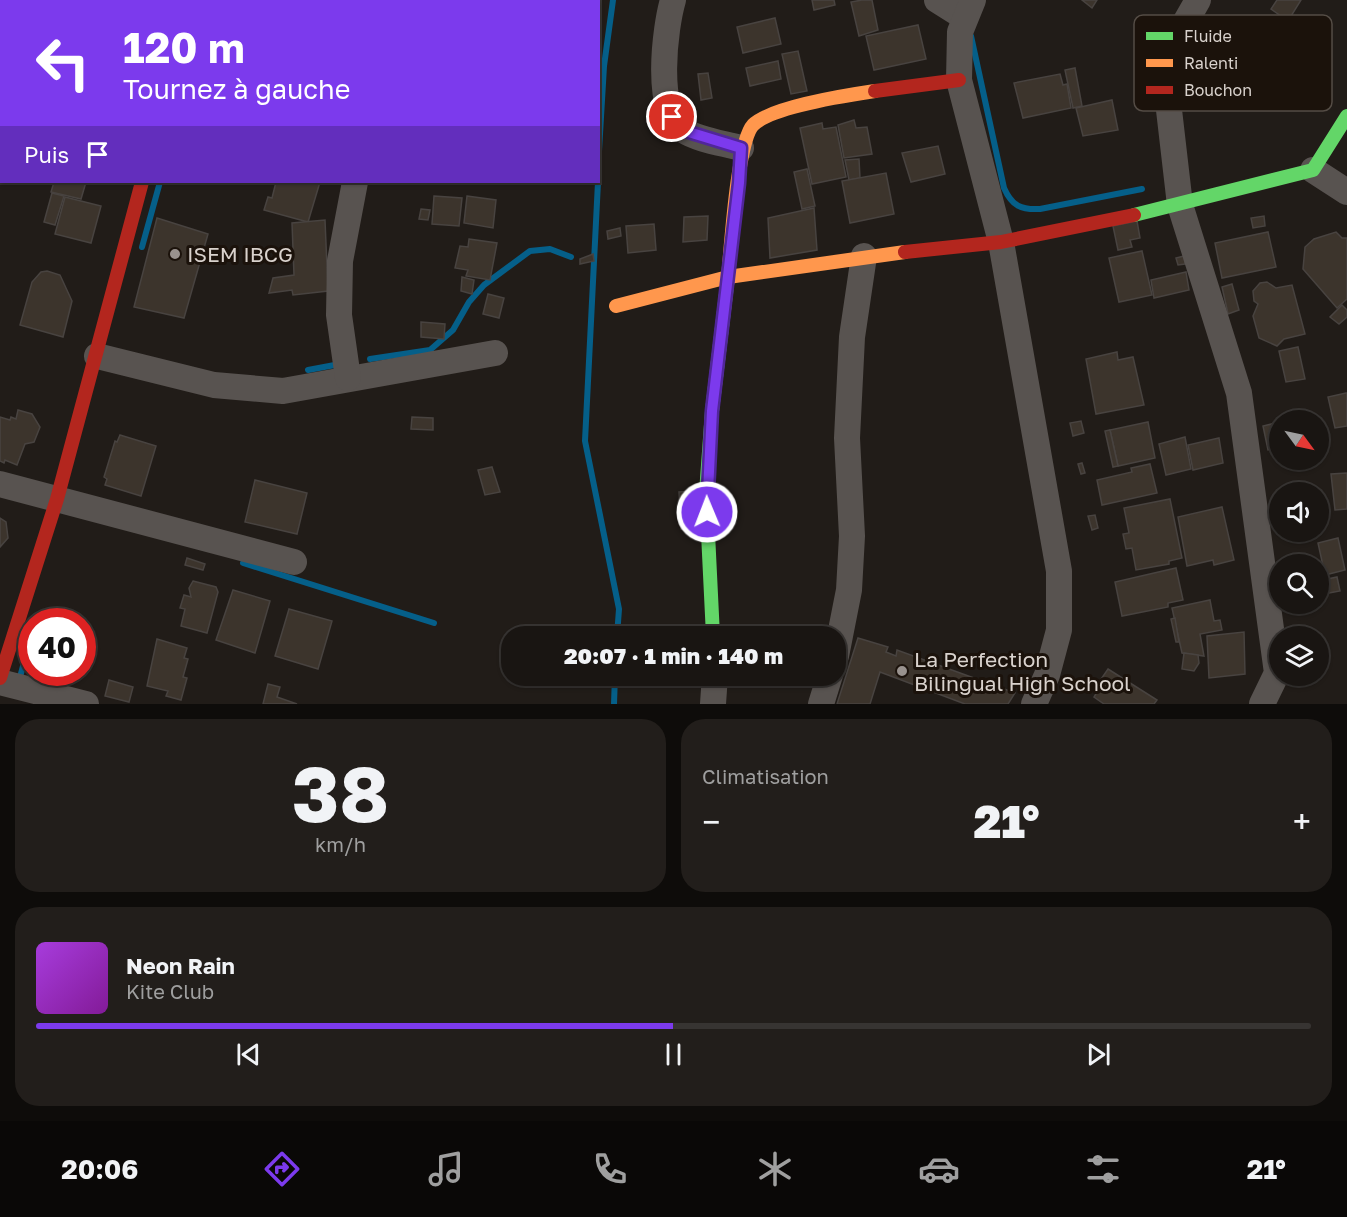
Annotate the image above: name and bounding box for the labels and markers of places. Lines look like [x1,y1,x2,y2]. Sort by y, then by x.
pin [646,91,697,142]
place label: ISEM IBCG [187,241,293,267]
marker: ISEM IBCG [168,247,182,261]
place label: La Perfection Bilingual High School [914,646,1131,696]
marker: La Perfection Bilingual High School [895,664,909,678]

